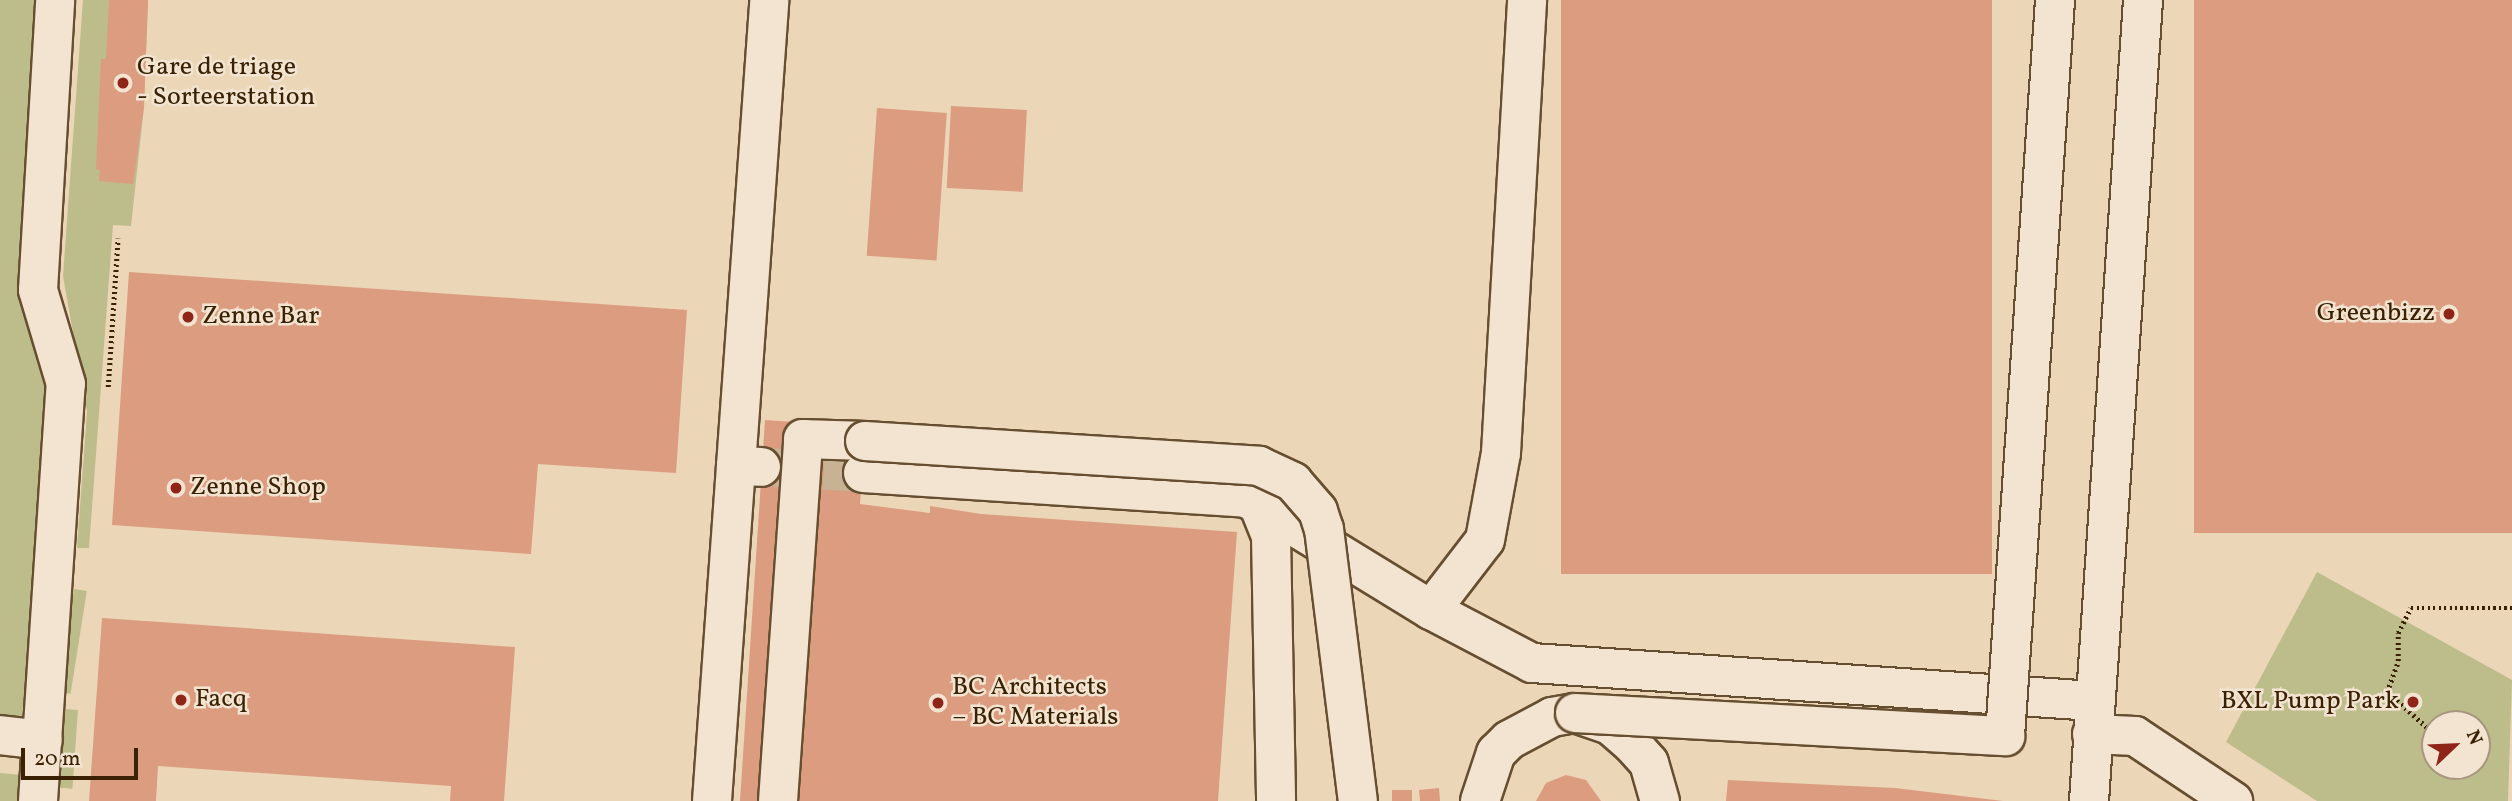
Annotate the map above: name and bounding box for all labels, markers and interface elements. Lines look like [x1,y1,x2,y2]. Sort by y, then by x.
place label: Gare de triage - Sorteerstation [137,52,316,114]
marker: Gare de triage - Sorteerstation [115,75,131,91]
place label: Greenbizz [2317,298,2435,330]
place label: Zenne Bar [202,301,319,333]
marker: Greenbizz [2441,306,2457,322]
marker: Zenne Bar [180,309,196,325]
place label: Zenne Shop [190,472,326,504]
marker: Zenne Shop [168,480,184,496]
place label: BC Architects – BC Materials [952,672,1119,734]
place label: Facq [195,684,247,716]
place label: BXL Pump Park [2220,686,2399,718]
marker: Facq [173,692,189,708]
marker: BXL Pump Park [2405,694,2421,710]
marker: BC Architects – BC Materials [930,695,946,711]
north arrow [2421,710,2491,780]
text: N [2459,726,2488,749]
scale bar [24,734,142,778]
text: 20 m [34,745,80,774]

